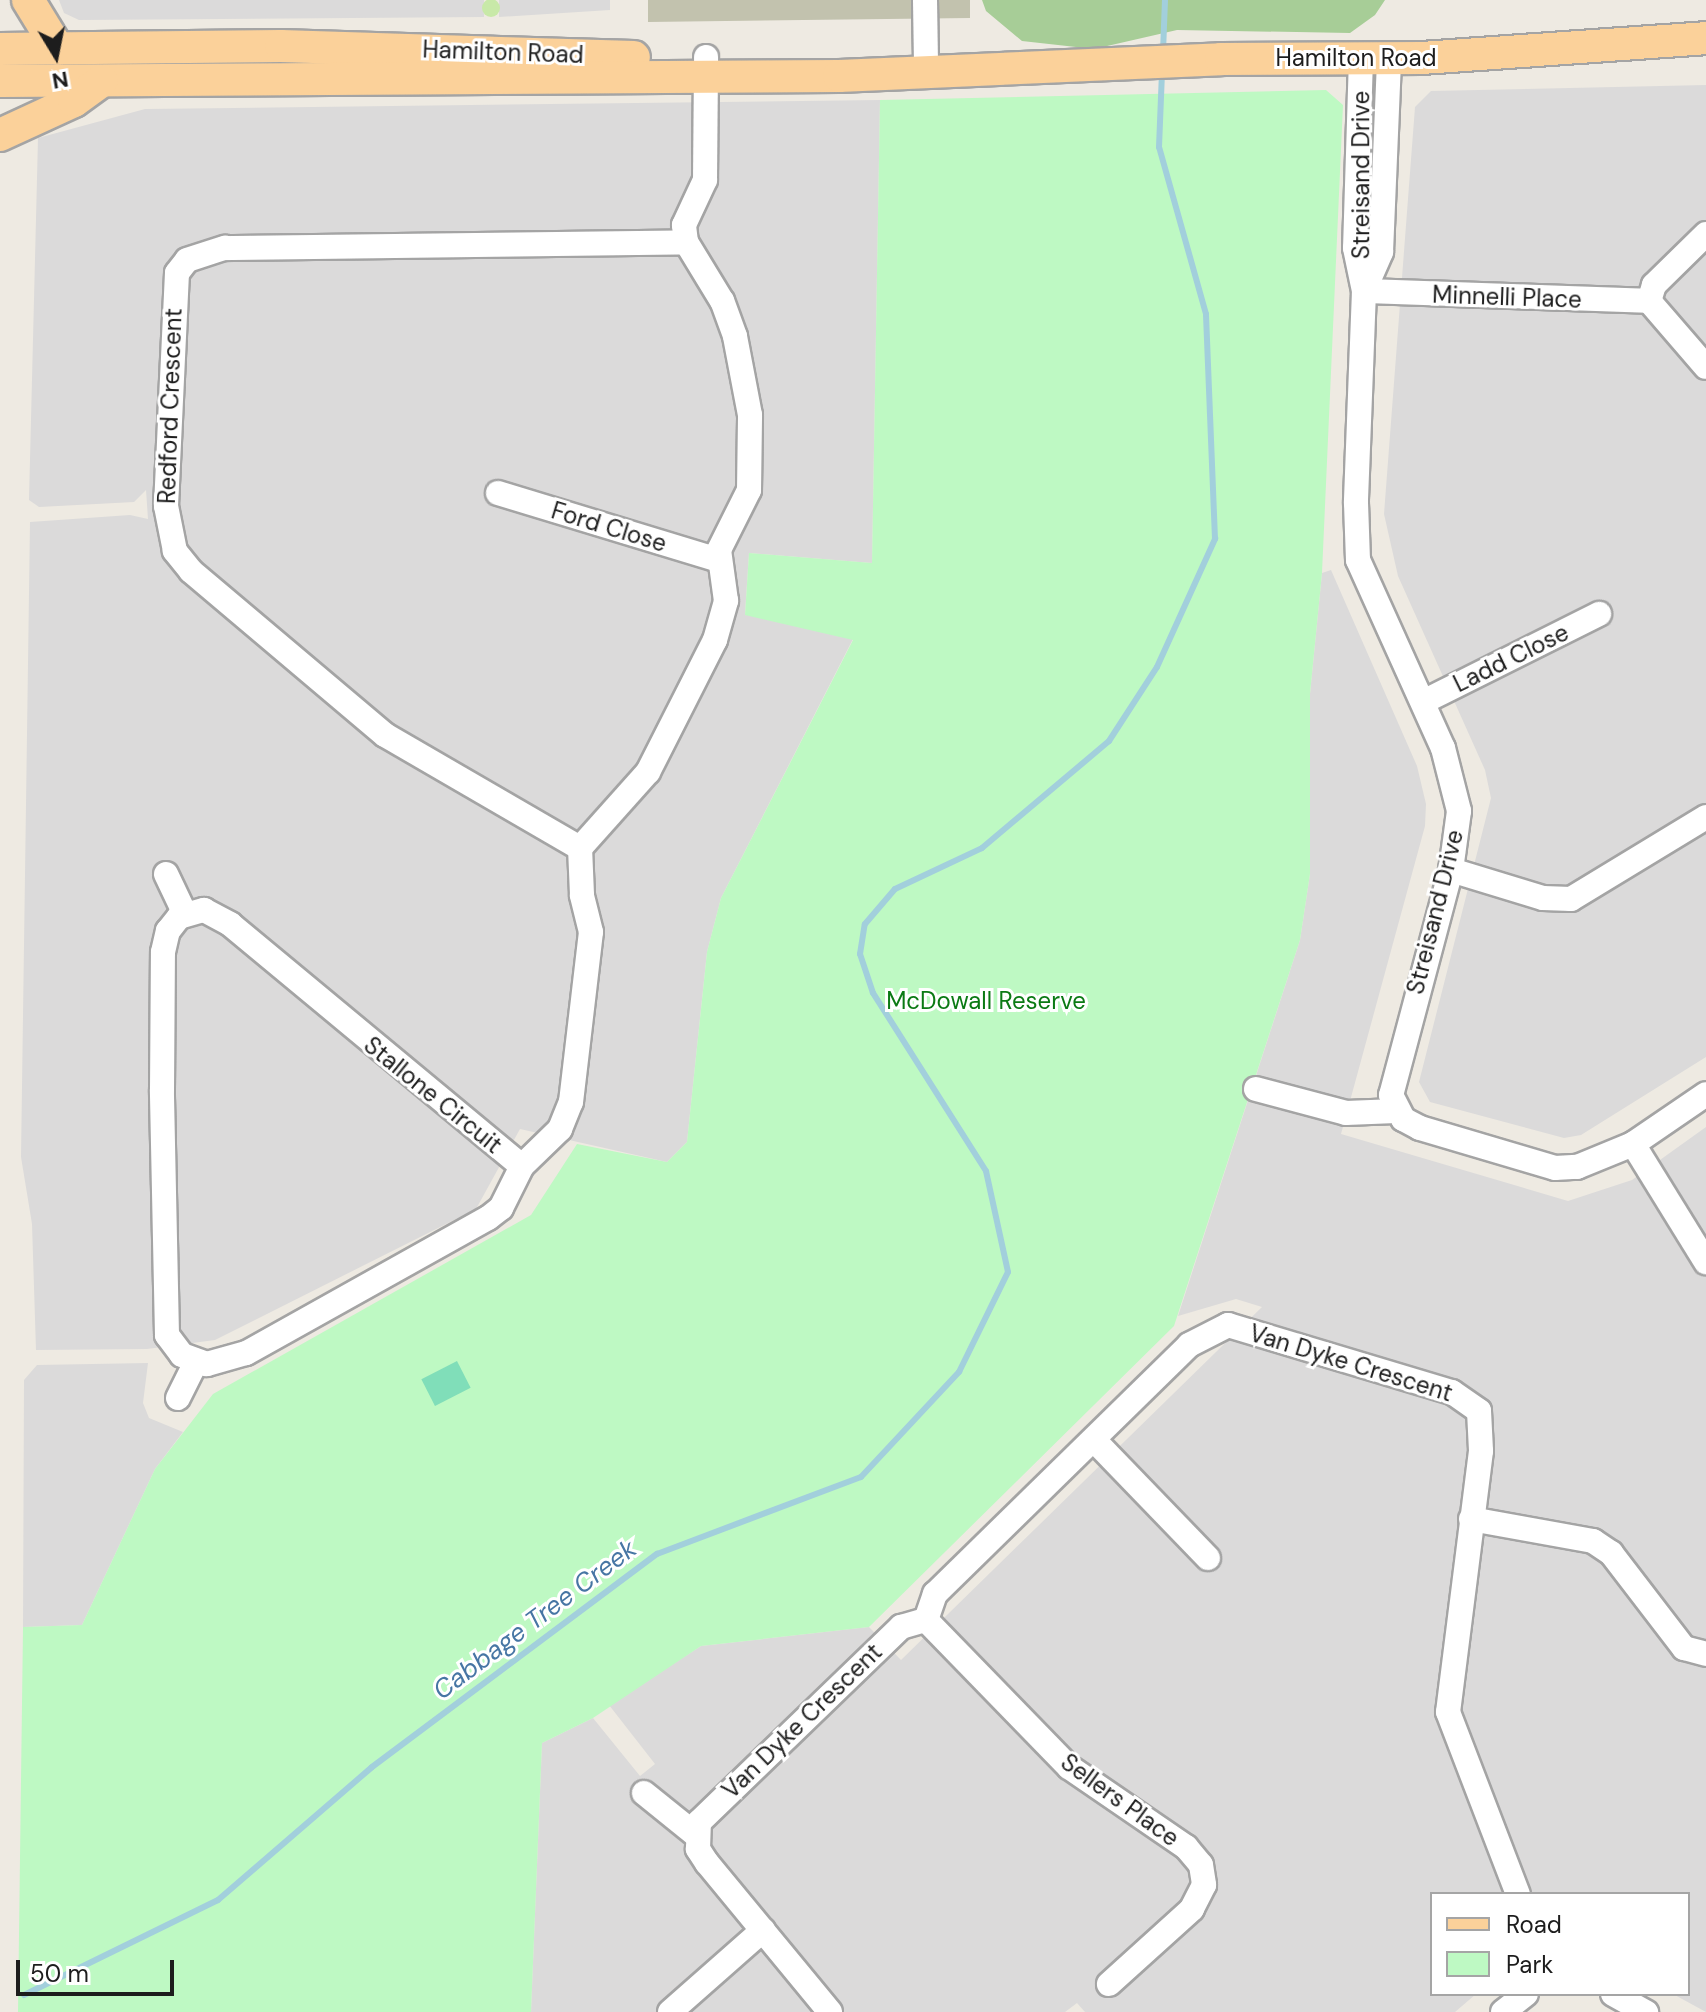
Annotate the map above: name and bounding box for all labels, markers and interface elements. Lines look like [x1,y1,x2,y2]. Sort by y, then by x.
north arrow [16,16,96,96]
street label: Hamilton Road [422,35,584,69]
street label: Hamilton Road [1275,44,1437,72]
text: N [50,64,71,96]
street label: Streisand Drive [1347,91,1375,259]
street label: Minnelli Place [1432,280,1582,314]
street label: Redford Crescent [152,308,188,504]
street label: Ford Close [548,496,670,558]
street label: Ladd Close [1449,618,1573,698]
street label: Streisand Drive [1401,827,1469,997]
park label: McDowall Reserve [886,987,1086,1015]
street label: Stallone Circuit [358,1031,508,1159]
street label: Van Dyke Crescent [1246,1318,1456,1408]
water label: Cabbage Tree Creek [427,1533,643,1707]
street label: Van Dyke Crescent [716,1637,888,1805]
street label: Sellers Place [1055,1748,1185,1852]
legend [1430,1892,1690,1996]
text: Road [1506,1909,1562,1940]
scale bar [20,1944,178,1994]
text: Park [1506,1949,1553,1980]
text: 50 m [30,1958,89,1989]

